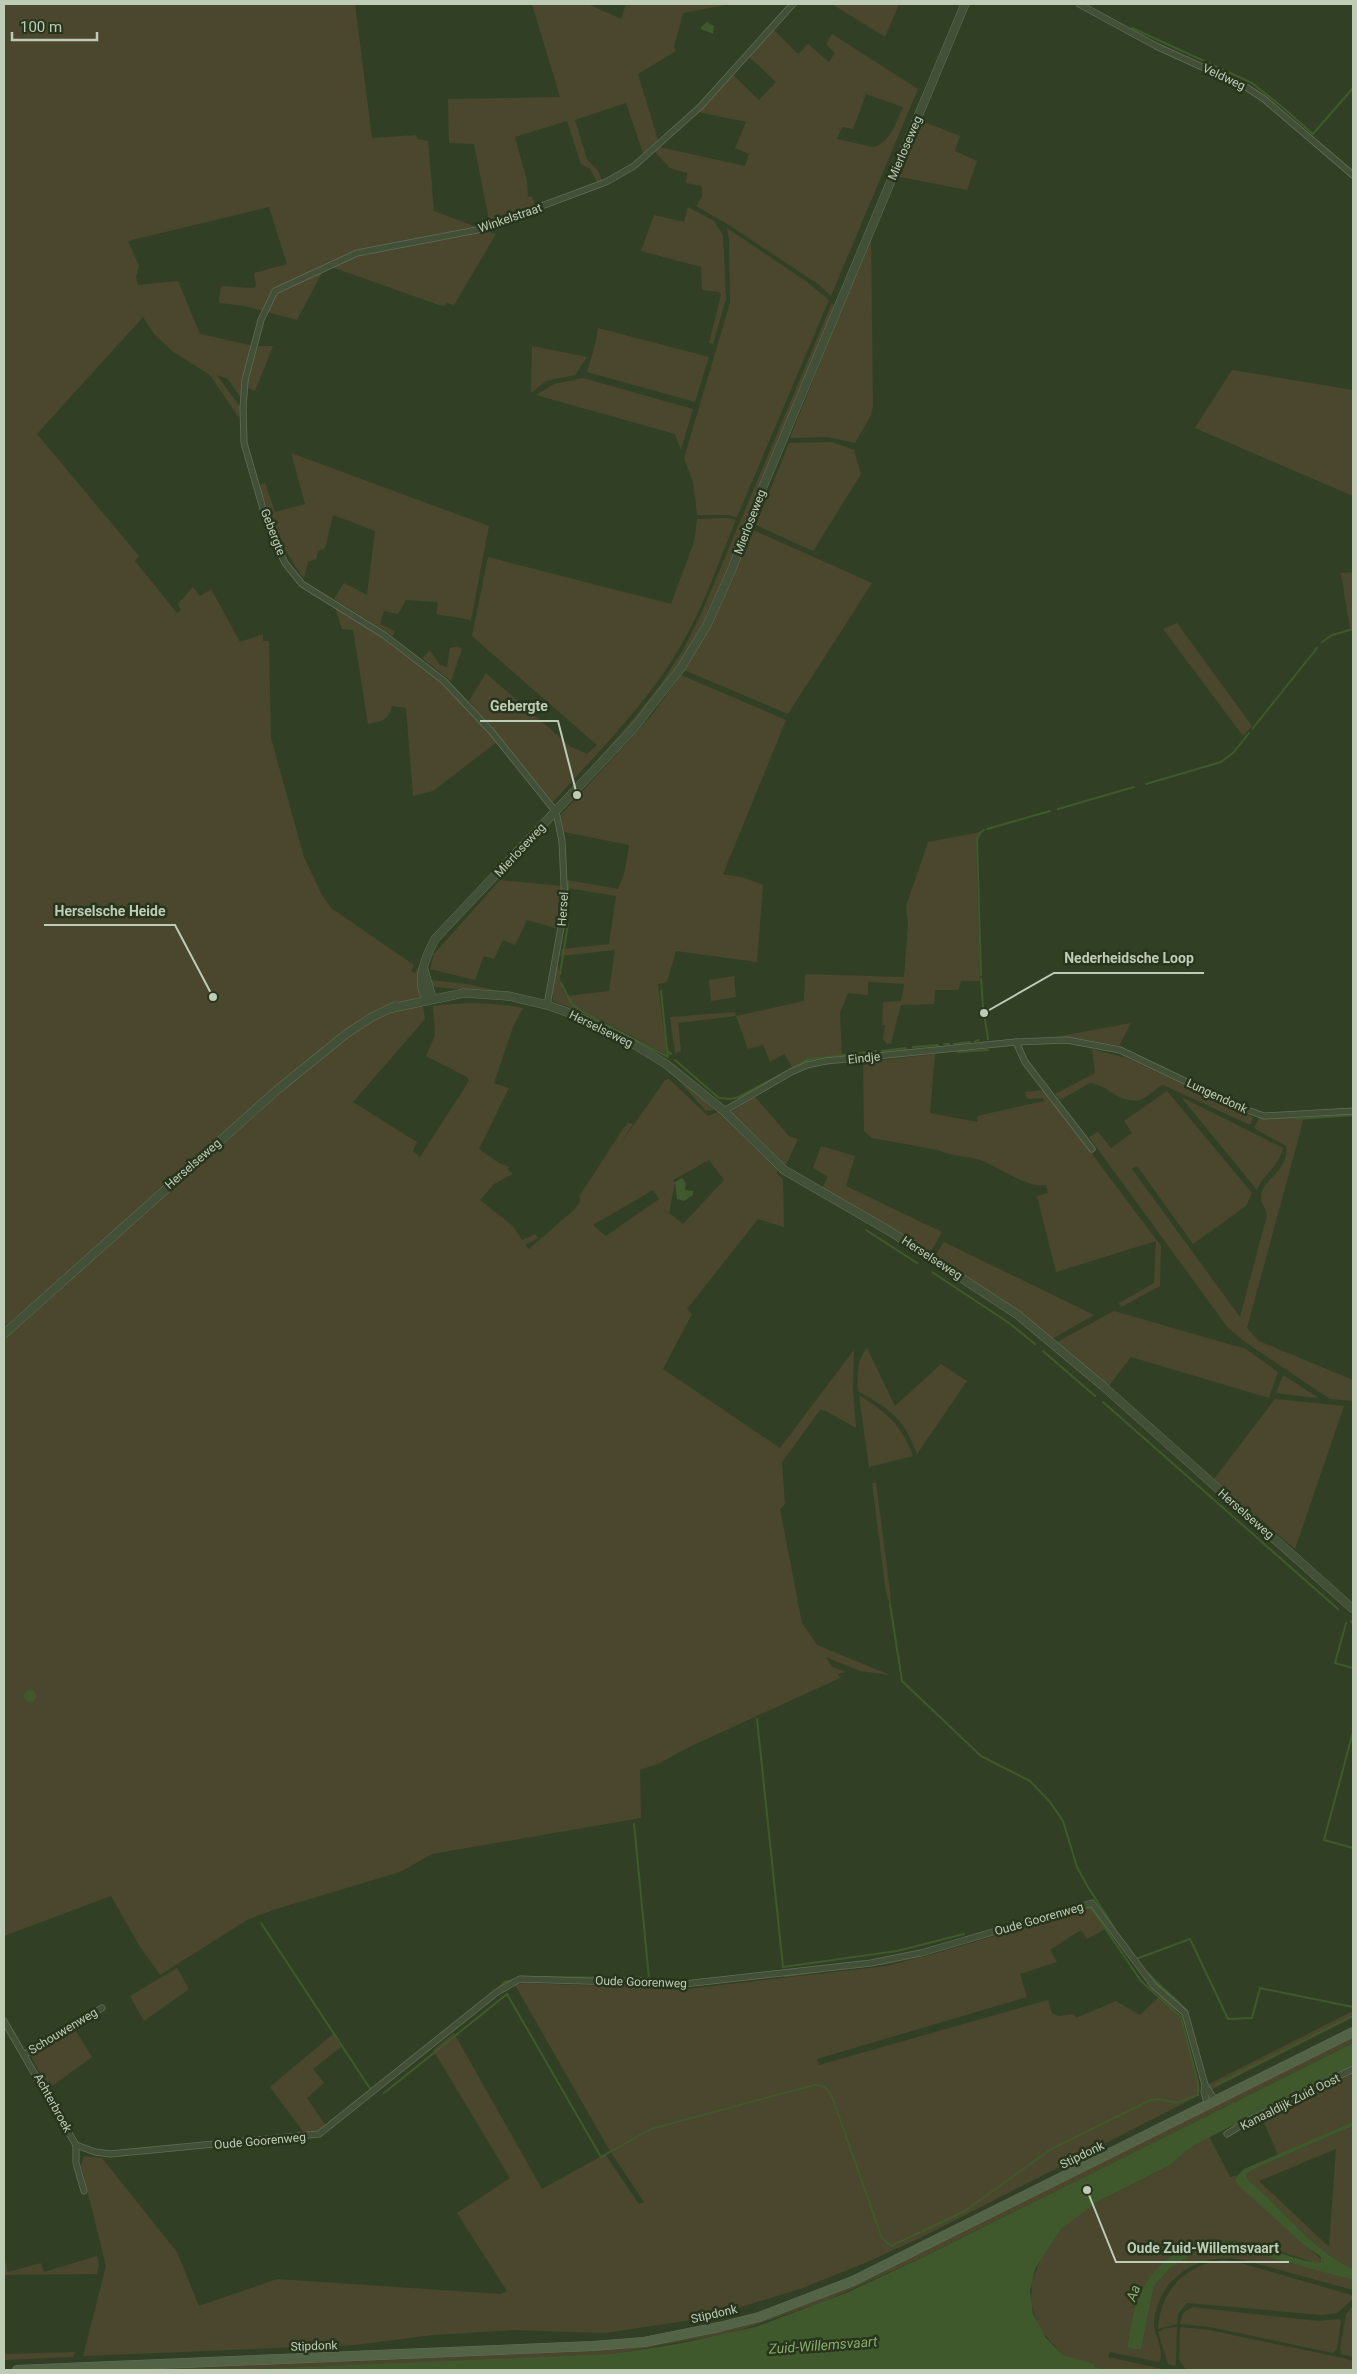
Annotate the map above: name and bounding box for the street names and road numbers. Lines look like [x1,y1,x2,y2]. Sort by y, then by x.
street label: Veldweg [1200,61,1248,93]
street label: Mierloseweg [885,114,925,182]
street label: Winkelstraat [476,201,544,235]
street label: Mierloseweg [731,488,769,556]
street label: Gebergte [258,507,288,557]
street label: Mierloseweg [492,820,548,880]
street label: Hersel [555,891,571,927]
street label: Herselseweg [567,1008,635,1050]
street label: Eindje [847,1049,881,1067]
street label: Lungendonk [1184,1076,1250,1117]
street label: Herselseweg [162,1136,224,1192]
street label: Herselseweg [899,1233,965,1283]
street label: Herselseweg [1215,1486,1277,1542]
street label: Oude Goorenweg [993,1900,1085,1938]
street label: Oude Goorenweg [595,1973,687,1991]
street label: Schouwenweg [26,2005,100,2057]
street label: Achterbroek [31,2071,75,2136]
street label: Kanaaldijk Zuid Oost [1238,2071,1342,2133]
street label: Oude Goorenweg [214,2130,306,2152]
street label: Stipdonk [1058,2138,1107,2172]
street label: Stipdonk [690,2302,739,2326]
street label: Stipdonk [290,2338,339,2354]

